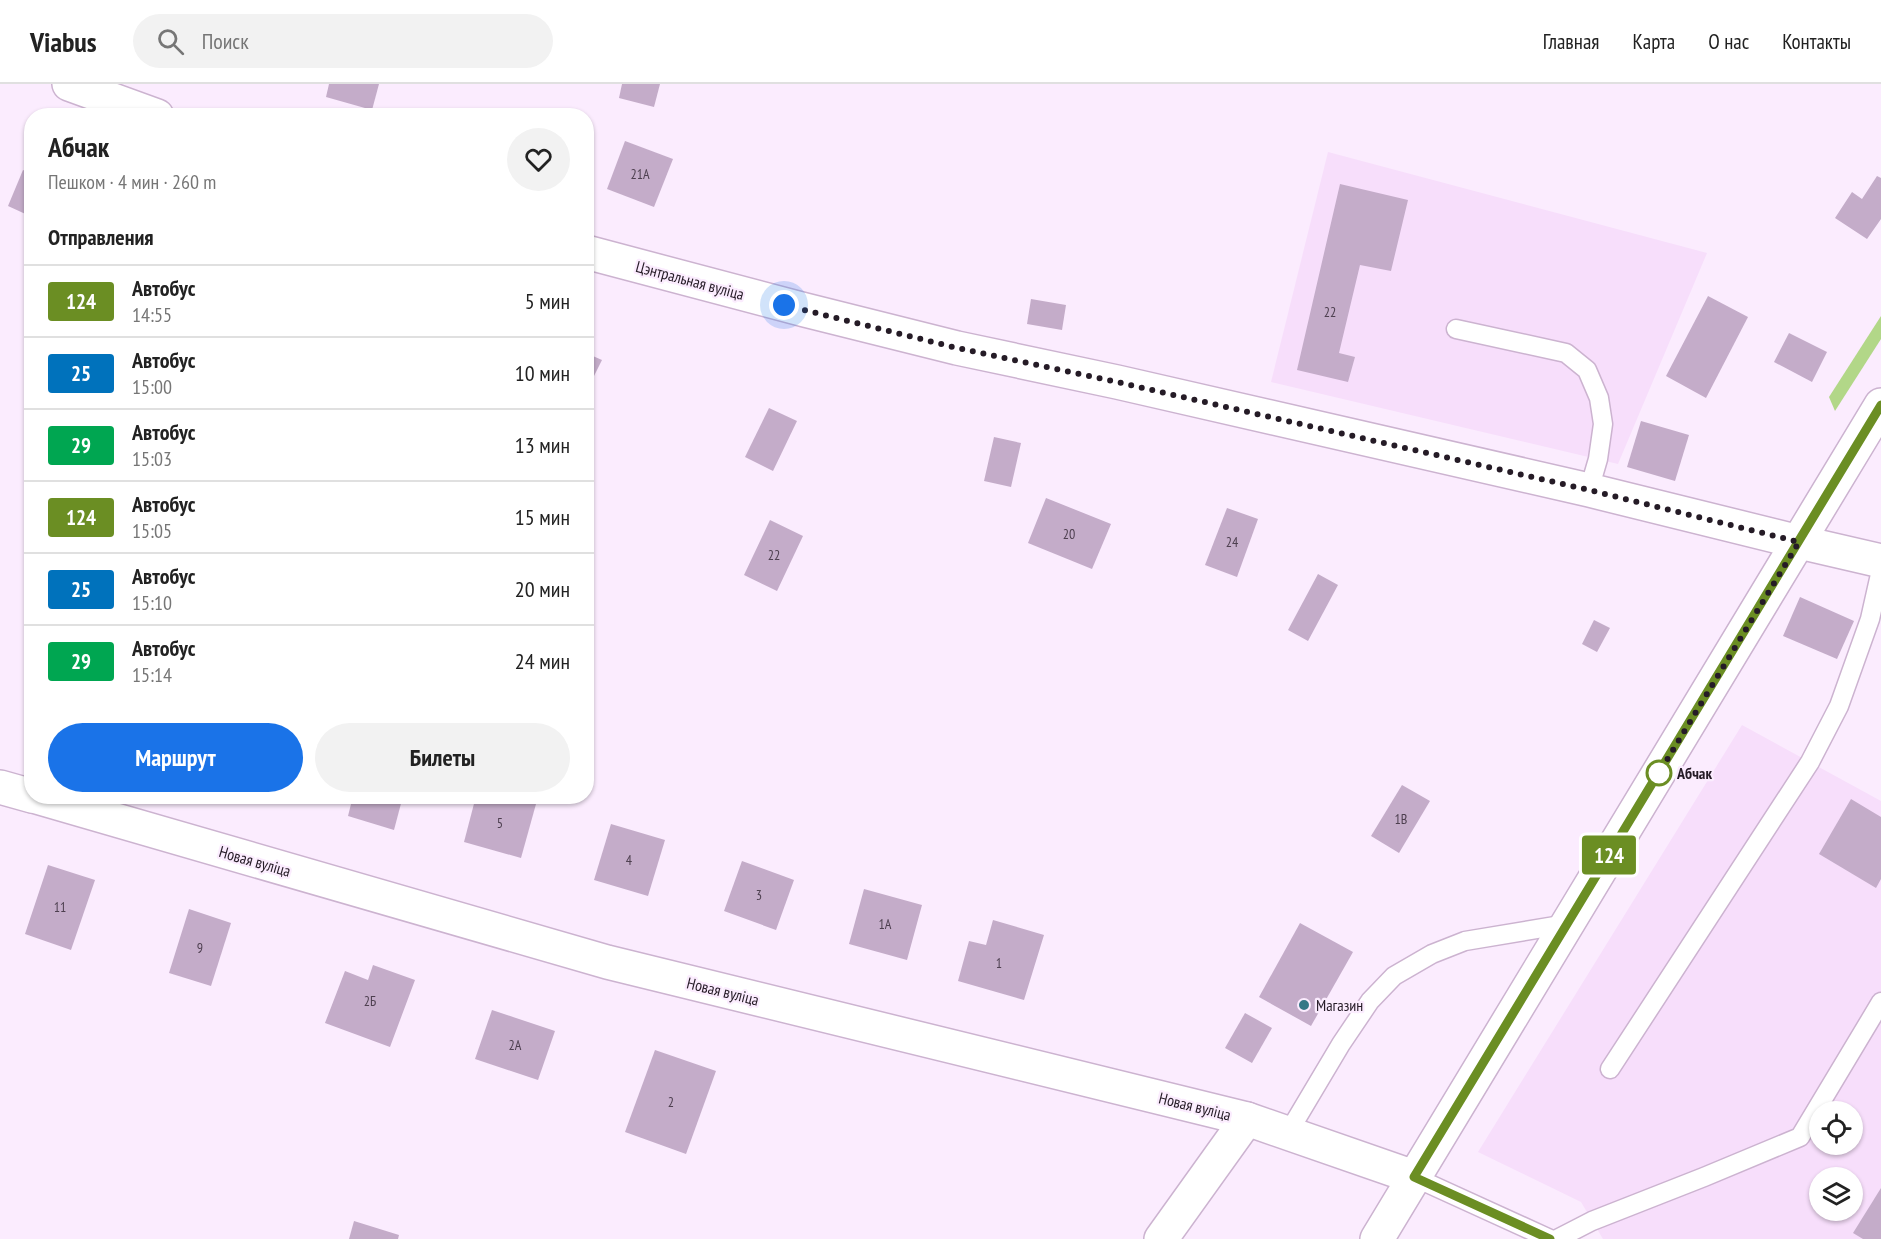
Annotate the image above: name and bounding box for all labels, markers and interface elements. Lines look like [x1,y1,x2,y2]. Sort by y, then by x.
search box [133,14,553,68]
text: Viabus [30,23,97,60]
icon: search [154,25,187,58]
text: Поиск [202,27,249,55]
text: Главная [1543,28,1599,55]
text: Карта [1632,28,1675,55]
text: О нас [1708,28,1749,55]
text: Контакты [1782,28,1851,55]
text: Абчак [48,128,109,165]
button: heart [507,128,570,191]
house number: 21А [630,165,650,183]
text: Пешком · 4 мин · 260 m [48,169,216,195]
text: Отправления [48,223,154,251]
street label: Цэнтральная вуліца [634,256,746,304]
text: Автобус [132,274,195,302]
text: 5 мин [525,287,570,315]
text: 124 [66,288,96,315]
your location [769,290,799,320]
text: 14:55 [132,302,172,328]
house number: 22 [1324,303,1336,321]
text: Автобус [132,346,195,374]
text: 10 мин [515,359,570,387]
text: 25 [71,360,91,387]
text: 15:00 [132,374,172,400]
text: Автобус [132,418,195,446]
text: 13 мин [515,431,570,459]
text: 29 [71,432,91,459]
text: 15:03 [132,446,172,472]
text: Автобус [132,490,195,518]
text: 15 мин [515,503,570,531]
text: 124 [66,504,96,531]
text: 15:05 [132,518,172,544]
house number: 20 [1063,525,1075,543]
house number: 24 [1226,533,1239,551]
house number: 22 [768,546,780,564]
text: Автобус [132,562,195,590]
text: 20 мин [515,575,570,603]
text: 25 [71,576,91,603]
text: 15:10 [132,590,172,616]
text: Автобус [132,634,195,662]
text: 24 мин [515,647,570,675]
text: 29 [71,648,91,675]
text: 15:14 [132,662,172,688]
button: Маршрут [48,723,303,792]
button: Билеты [315,723,570,792]
marker: Абчак [1646,760,1672,786]
place label: Абчак [1676,763,1712,783]
house number: 1В [1395,810,1407,828]
house number: 5 [497,814,503,832]
line badge: 124 [1574,836,1644,874]
street label: Новая вуліца [217,841,293,881]
text: 124 [1594,842,1624,869]
house number: 4 [626,851,633,869]
house number: 3 [756,886,762,904]
house number: 11 [54,898,66,916]
house number: 1А [879,915,892,933]
house number: 9 [197,939,203,957]
house number: 1 [996,954,1002,972]
street label: Новая вуліца [685,972,761,1010]
house number: 2Б [364,992,376,1010]
place label: Магазин [1316,995,1363,1015]
marker: Магазин [1297,998,1311,1012]
house number: 2А [509,1036,522,1054]
street label: Новая вуліца [1157,1087,1233,1125]
house number: 2 [668,1093,674,1111]
map controls [1809,1101,1863,1221]
button: locate [1809,1101,1863,1155]
button: layers [1809,1167,1863,1221]

